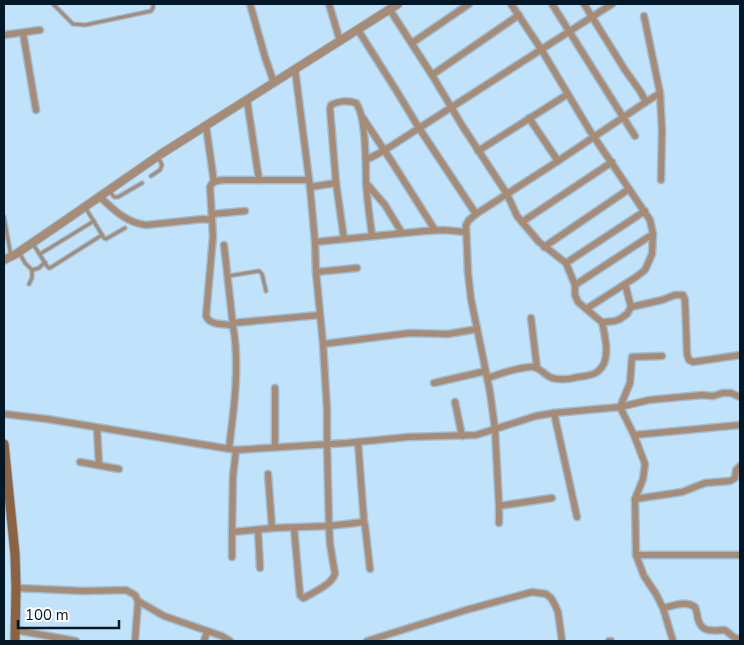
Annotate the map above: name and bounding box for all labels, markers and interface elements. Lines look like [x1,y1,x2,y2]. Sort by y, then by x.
scale bar [18,598,119,630]
text: 100 m [25,605,69,625]

